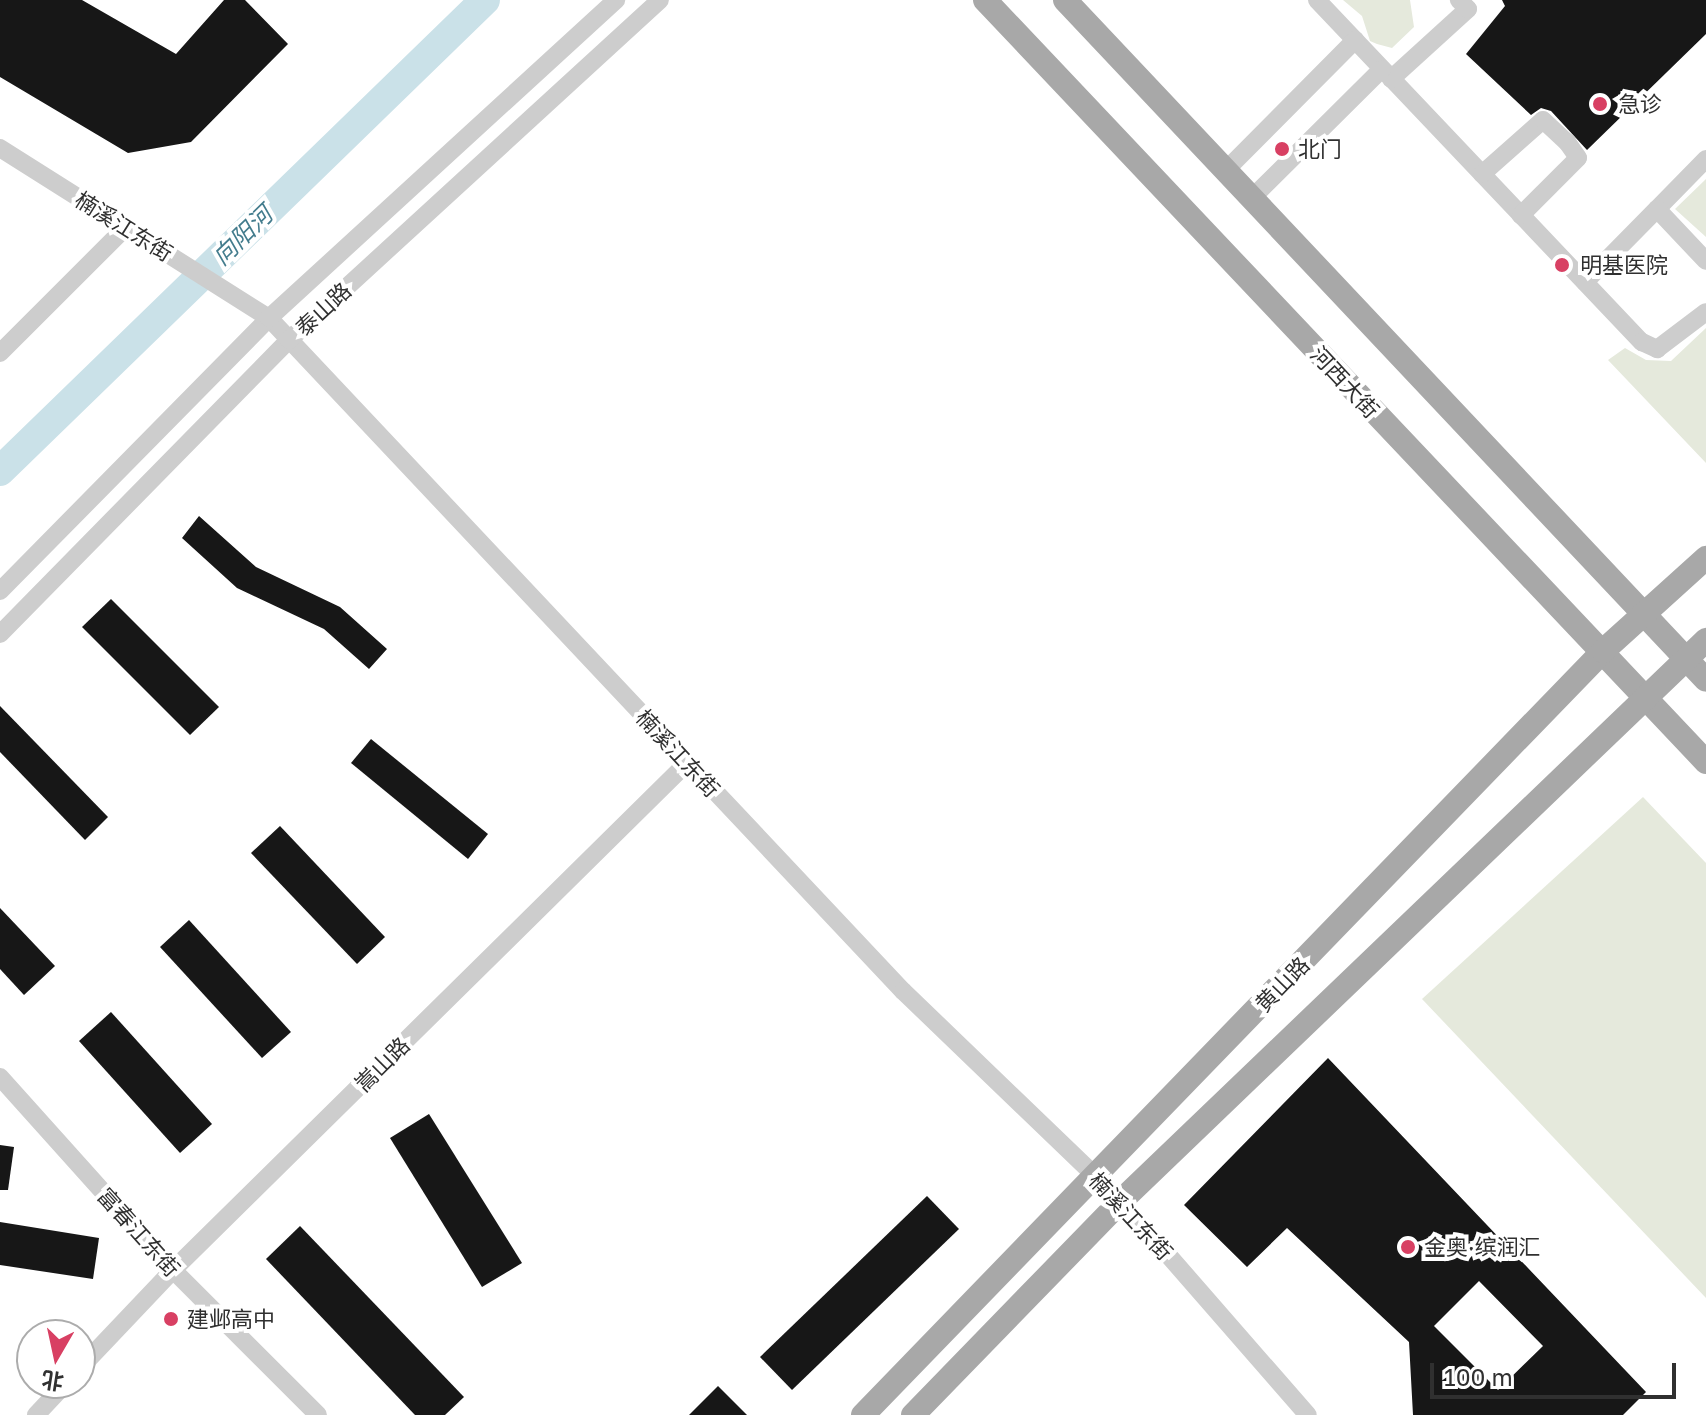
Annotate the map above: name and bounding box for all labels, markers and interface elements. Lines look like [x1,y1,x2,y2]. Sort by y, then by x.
place label: 急诊 [1618,91,1662,117]
marker: 急诊 [1589,93,1611,115]
place label: 北门 [1298,136,1342,162]
marker: 北门 [1273,140,1291,158]
street label: 楠溪江东街 [70,186,178,266]
water label: 向阳河 [206,200,278,270]
place label: 明基医院 [1580,252,1668,278]
marker: 明基医院 [1551,254,1573,276]
street label: 泰山路 [290,277,356,341]
street label: 河西大街 [1305,341,1385,423]
street label: 楠溪江东街 [631,704,725,802]
street label: 黄山路 [1250,951,1314,1017]
street label: 嵩山路 [349,1031,415,1097]
street label: 楠溪江东街 [1084,1167,1178,1265]
street label: 富春江东街 [92,1182,186,1282]
place label: 金奥·缤润汇 [1424,1234,1541,1260]
marker: 金奥·缤润汇 [1399,1238,1417,1256]
place label: 建邺高中 [187,1306,275,1332]
marker: 建邺高中 [162,1310,180,1328]
north arrow [16,1319,96,1399]
scale bar [1434,1347,1680,1397]
text: 100 m [1444,1362,1513,1391]
text: 北 [40,1366,65,1396]

